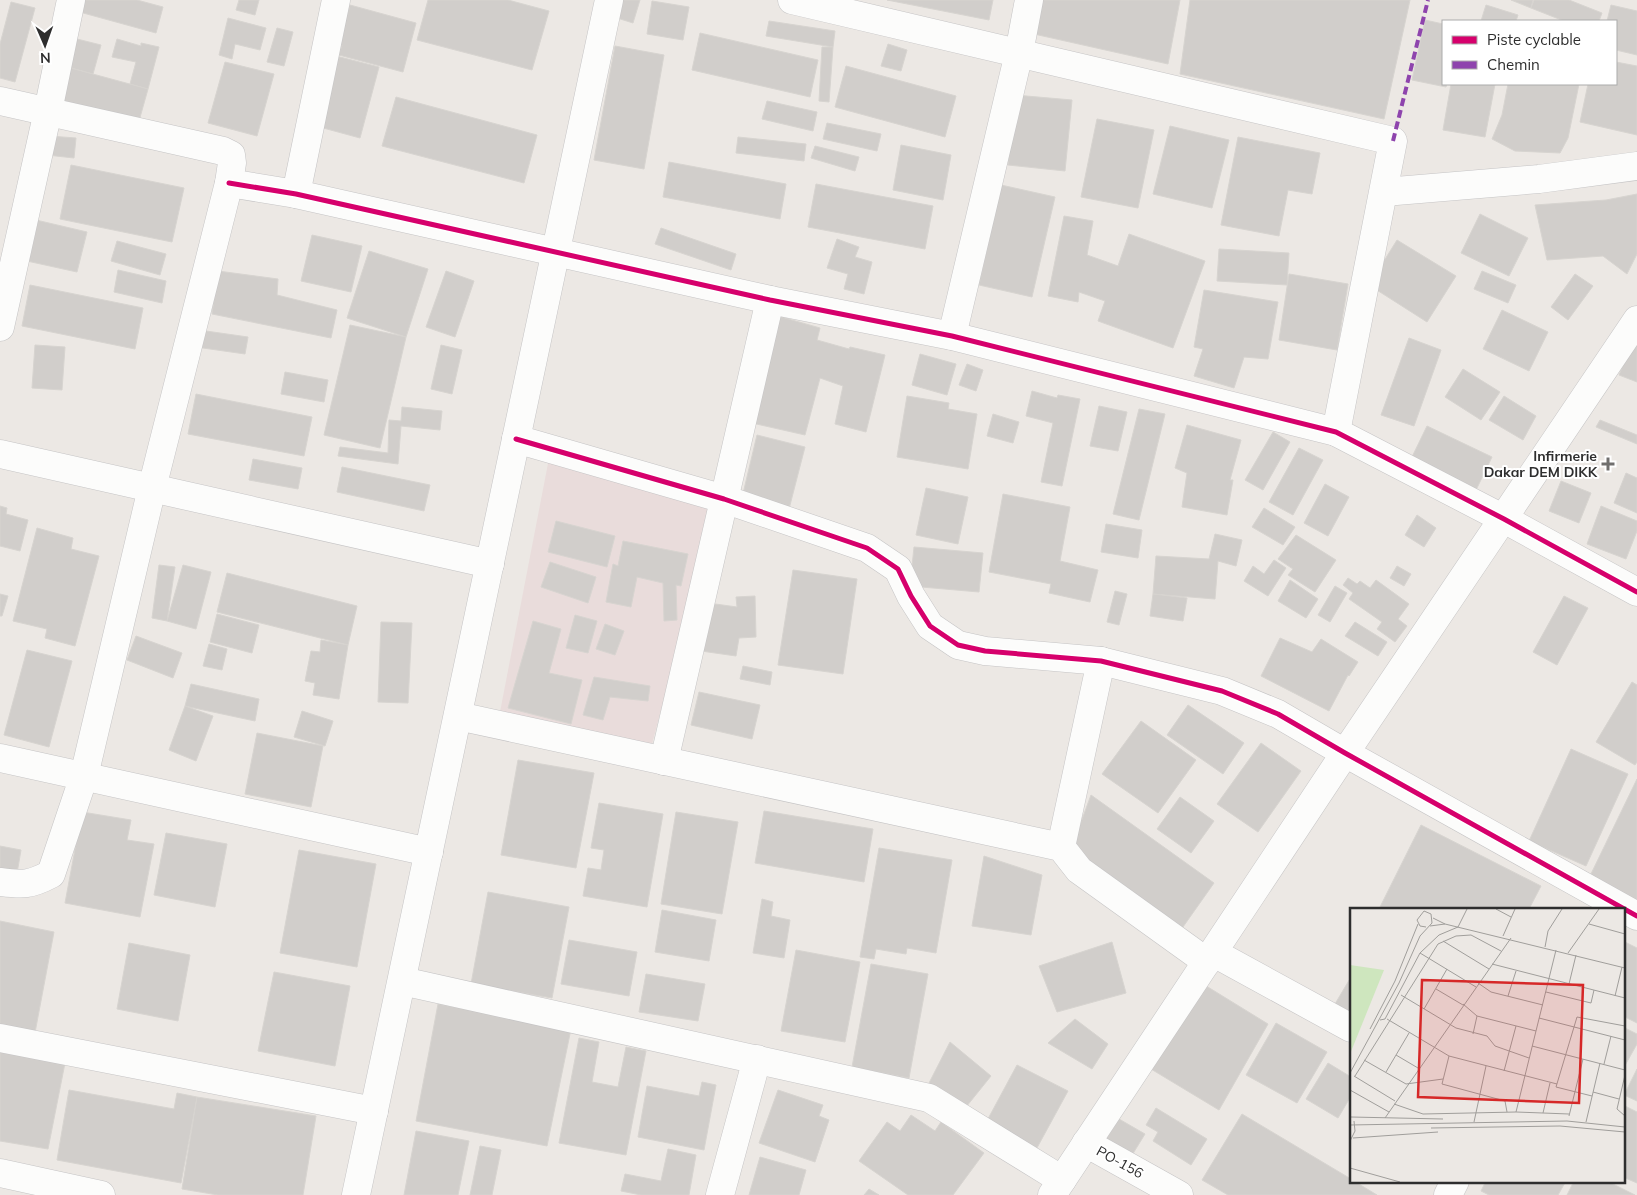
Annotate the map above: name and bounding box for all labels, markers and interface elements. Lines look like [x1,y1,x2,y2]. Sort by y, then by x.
north arrow [20,20,70,70]
legend [1442,20,1617,85]
text: Piste cyclable [1487,30,1581,49]
text: N [40,49,51,67]
text: Chemin [1487,55,1540,74]
place label: Infirmerie Dakar DEM DIKK [1484,447,1598,481]
marker: Infirmerie Dakar DEM DIKK [1601,457,1615,471]
inset map [1350,908,1624,1182]
street label: PO-156 [1093,1142,1147,1182]

